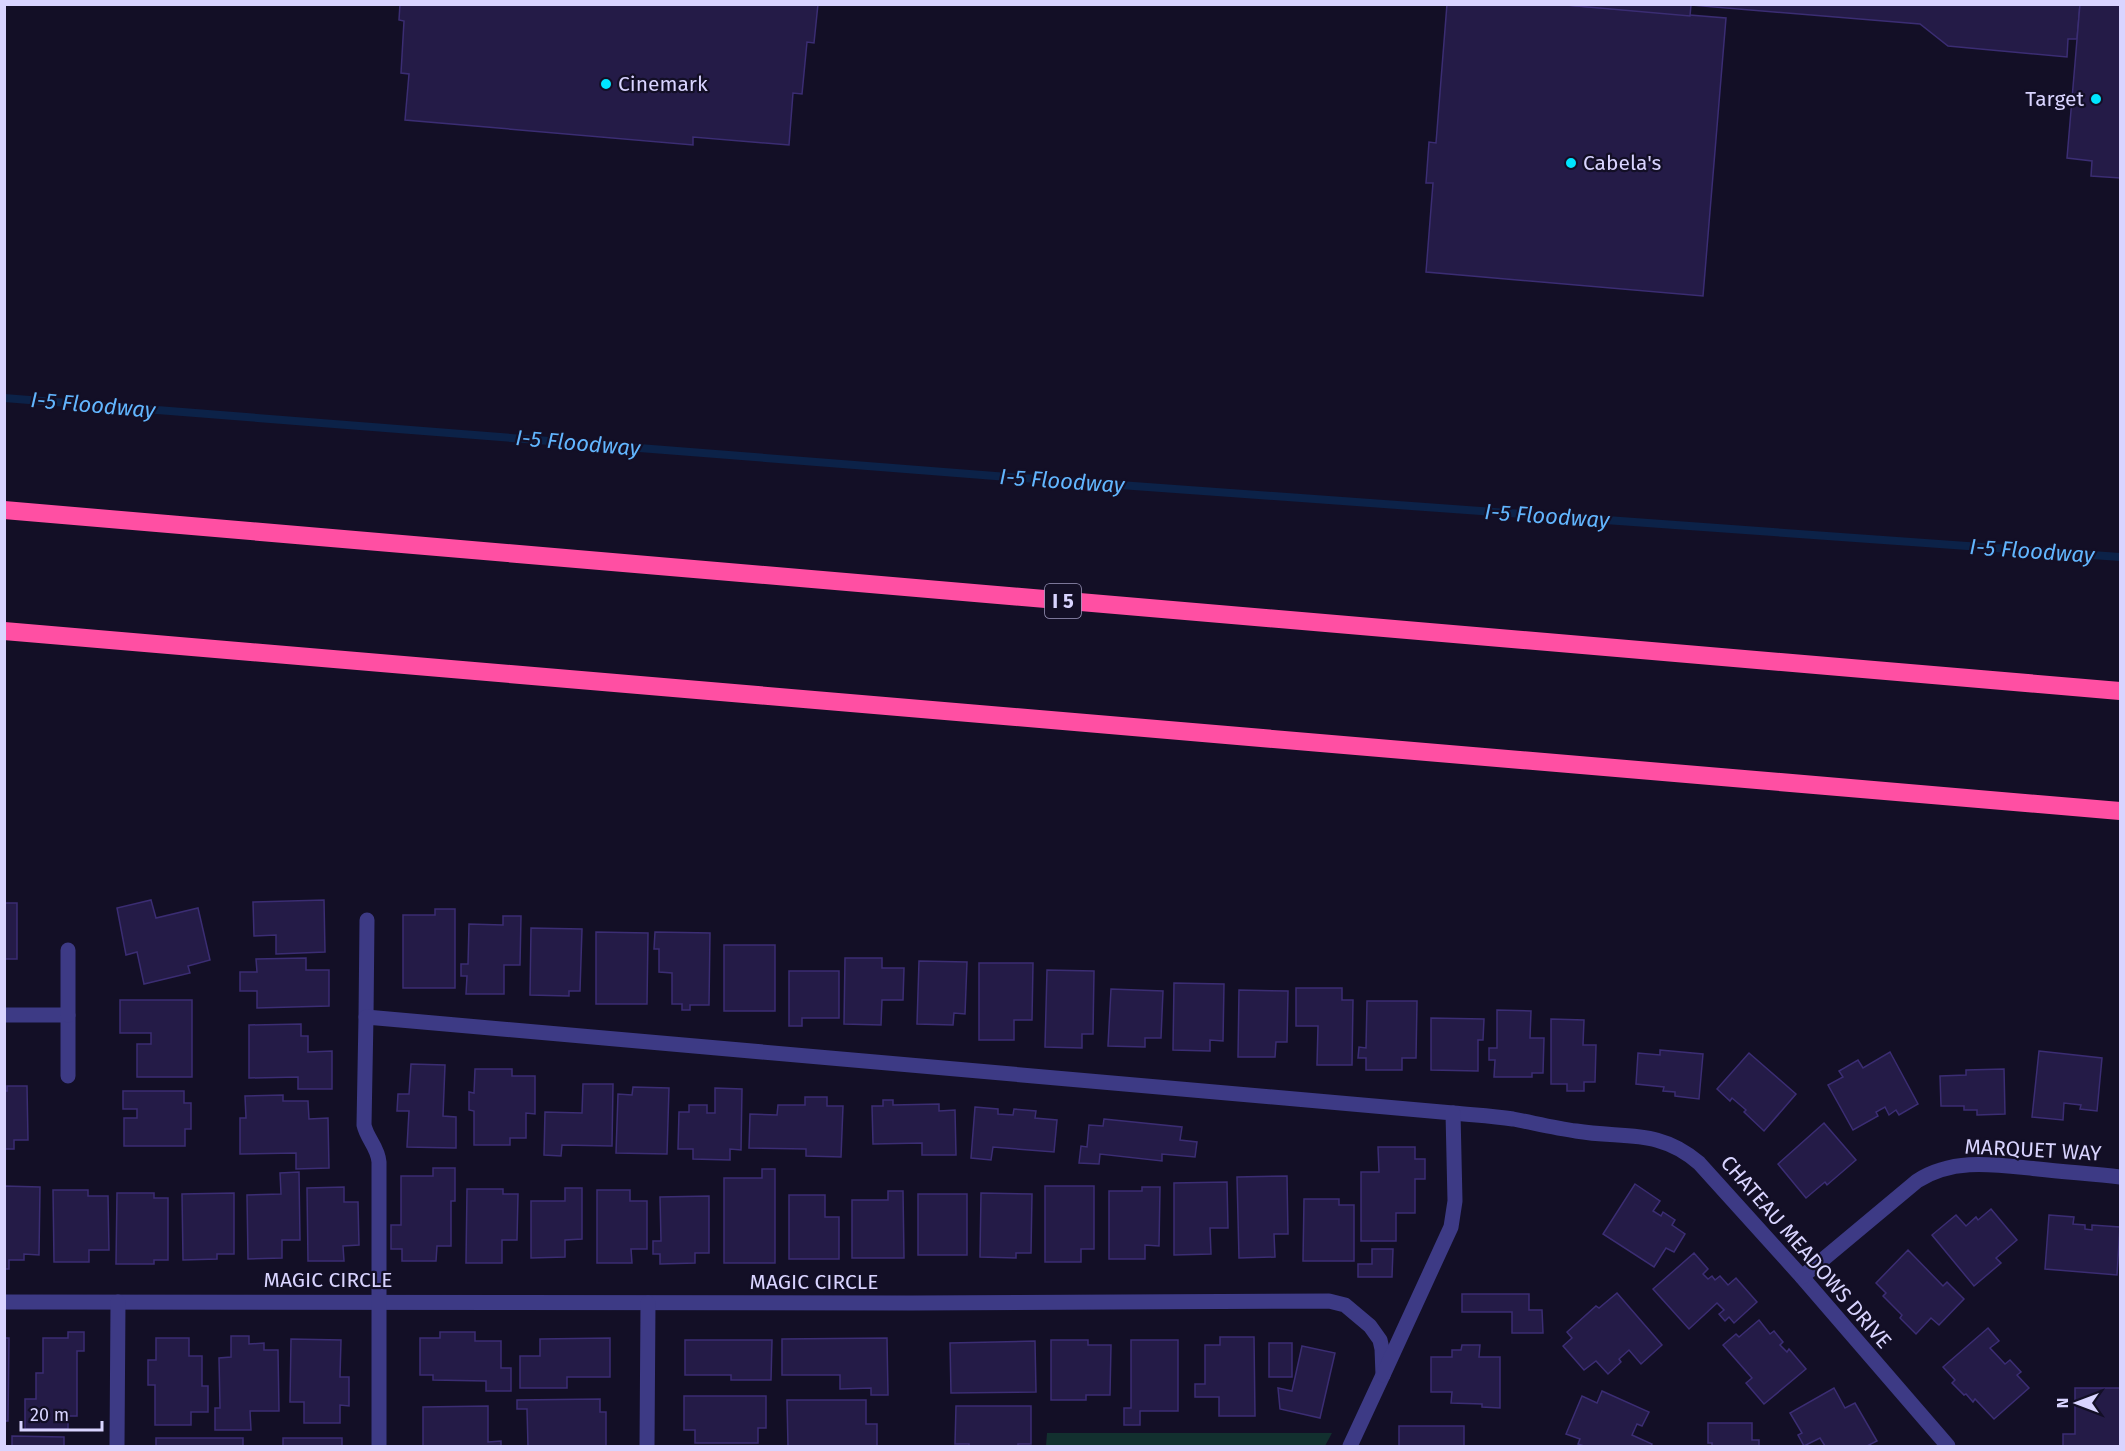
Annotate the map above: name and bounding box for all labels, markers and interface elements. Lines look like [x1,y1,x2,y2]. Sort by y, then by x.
place label: Cinemark [618,71,708,97]
marker: Cinemark [599,77,613,91]
place label: Target [2025,86,2084,112]
marker: Target [2089,92,2103,106]
place label: Cabela's [1583,150,1662,176]
marker: Cabela's [1564,156,1578,170]
water label: I-5 Floodway [29,386,158,424]
water label: I-5 Floodway [514,424,643,462]
water label: I-5 Floodway [999,463,1127,499]
water label: I-5 Floodway [1484,498,1612,534]
water label: I-5 Floodway [1969,533,2097,569]
road number: I 5 [1045,584,1081,618]
street label: MARQUET WAY [1964,1133,2102,1167]
street label: CHATEAU MEADOWS DRIVE [1715,1150,1897,1354]
street label: MAGIC CIRCLE [264,1267,392,1293]
street label: MAGIC CIRCLE [750,1269,878,1295]
north arrow [2047,1373,2107,1433]
scale bar [21,1394,102,1432]
text: N [2053,1398,2072,1408]
text: 20 m [30,1404,69,1426]

